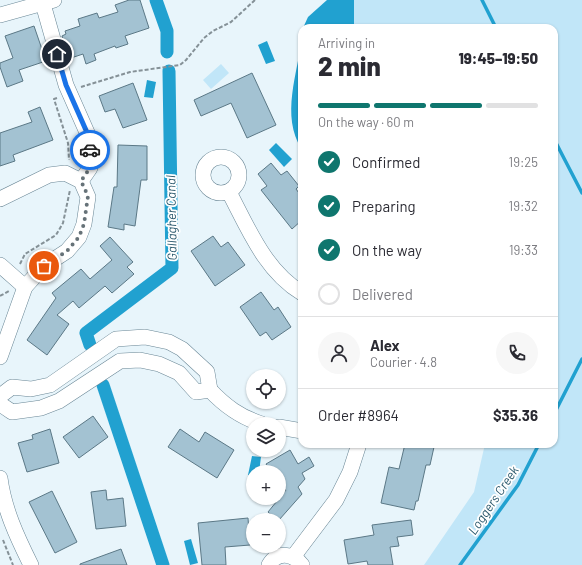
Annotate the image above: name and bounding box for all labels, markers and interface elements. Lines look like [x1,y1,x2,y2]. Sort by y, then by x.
text: Arriving in [318,35,375,51]
pin [40,37,74,71]
icon: home [46,43,68,65]
text: 19:45–19:50 [459,49,538,67]
text: 2 min [318,50,381,81]
text: On the way · 60 m [318,114,414,130]
courier [70,130,110,170]
icon: car [79,139,101,161]
icon: check [318,151,340,173]
text: Confirmed [352,153,420,171]
text: 19:25 [509,154,538,170]
water label: Gallagher Canal [162,175,180,261]
icon: check [318,195,340,217]
text: Preparing [352,197,416,215]
text: 19:32 [509,198,538,214]
icon: check [318,239,340,261]
text: On the way [352,241,422,259]
text: 19:33 [509,242,538,258]
pin [27,249,61,283]
icon: bag [33,255,55,277]
text: Delivered [352,285,413,303]
button: person [318,332,360,374]
button: phone [496,332,538,374]
text: Alex [370,336,400,354]
text: Courier · 4.8 [370,354,437,370]
map controls [246,369,286,553]
button: locate [246,369,286,409]
text: Order #8964 [318,406,399,424]
text: $35.36 [493,406,538,424]
button: layers [246,417,286,457]
water label: Loggers Creek [464,462,522,537]
button: + [246,465,286,505]
button: − [246,513,286,553]

